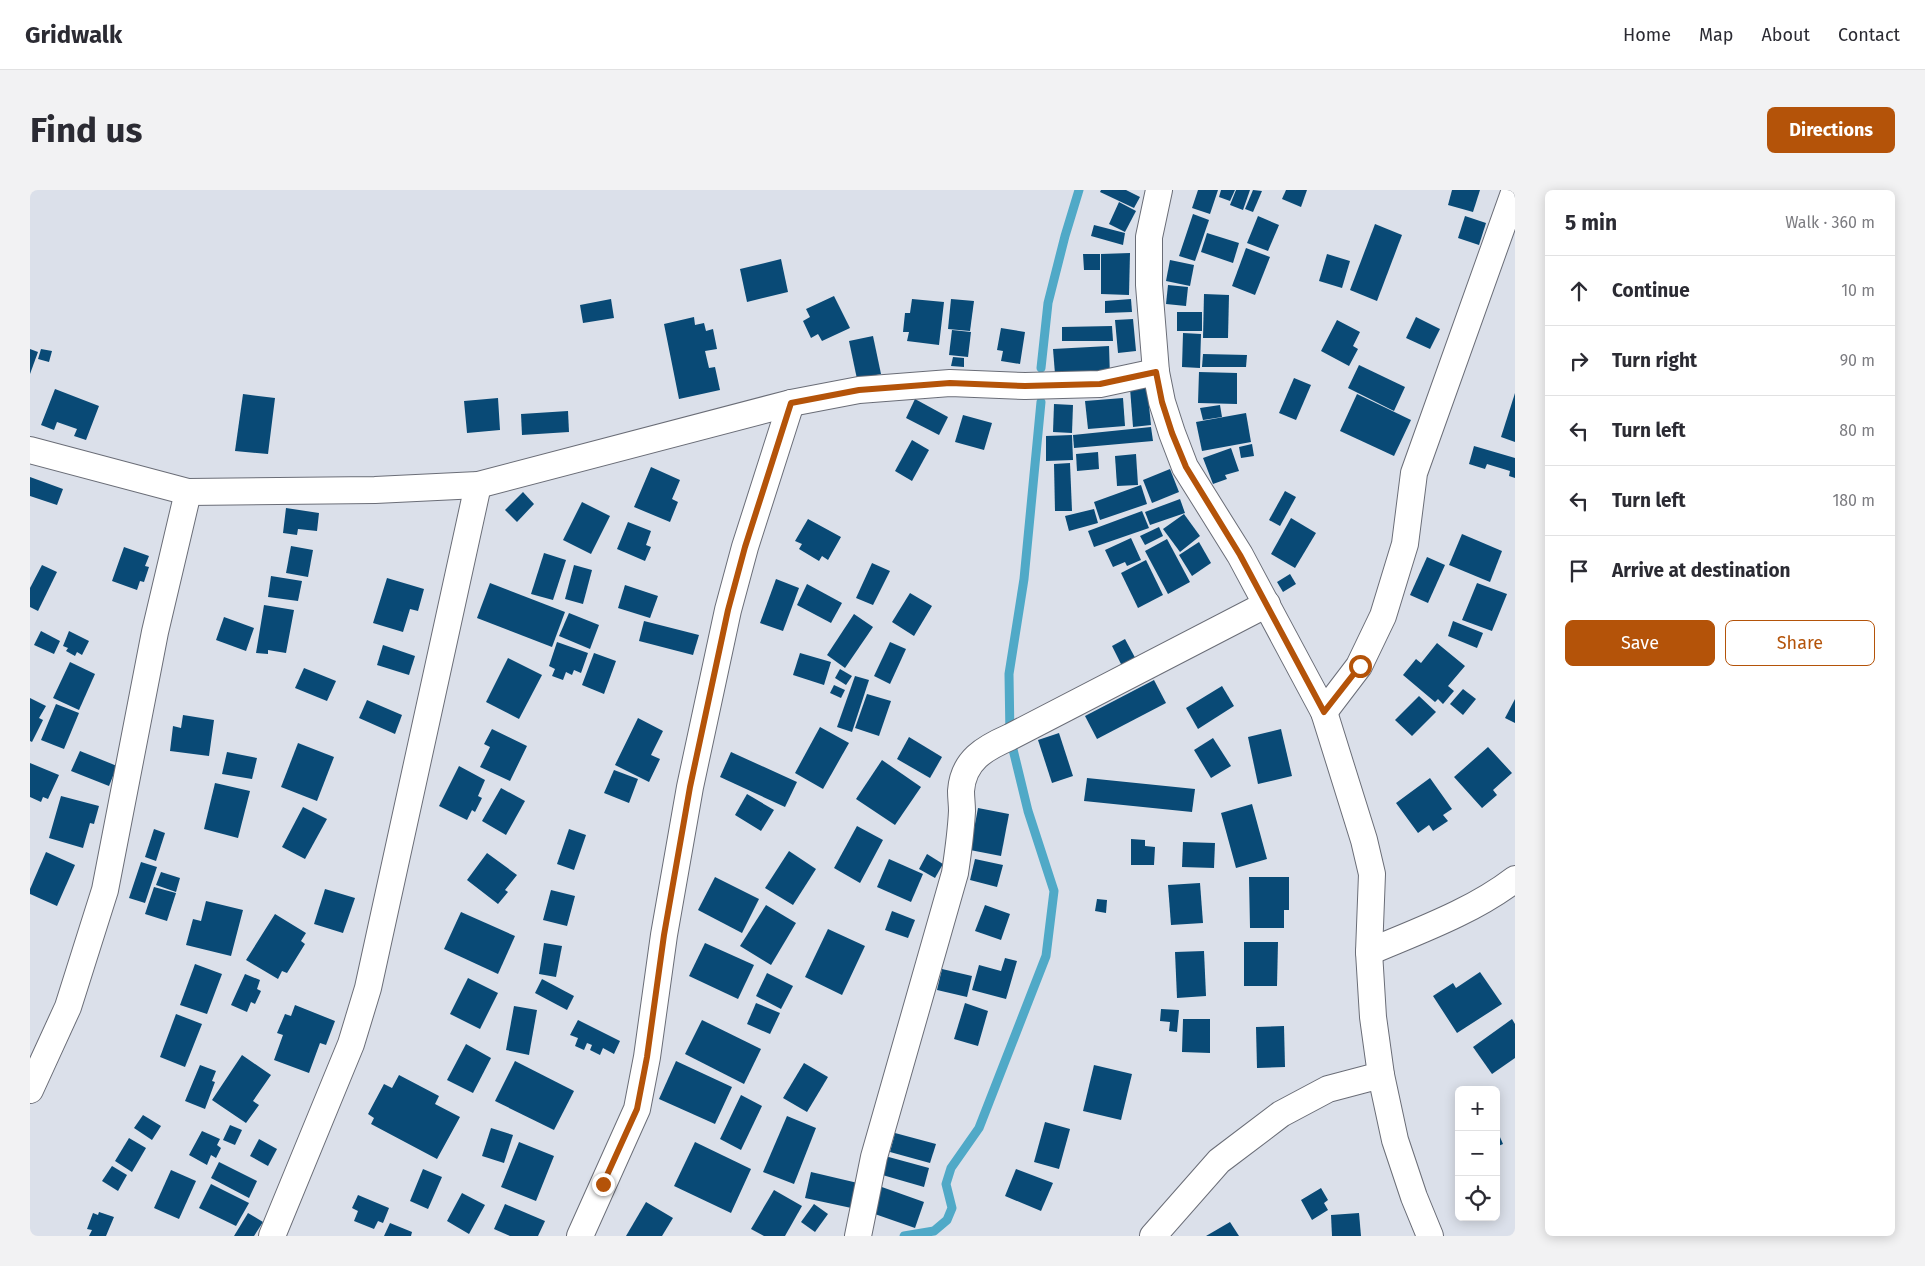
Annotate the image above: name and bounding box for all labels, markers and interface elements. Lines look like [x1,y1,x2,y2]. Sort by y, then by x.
text: Gridwalk [25,21,122,49]
text: Home [1623,24,1671,46]
text: Map [1699,24,1733,46]
text: About [1761,24,1810,46]
text: Contact [1838,24,1900,46]
button: Directions [1767,107,1895,153]
text: Find us [30,109,142,151]
text: 5 min [1565,210,1617,236]
text: Walk · 360 m [1785,213,1875,232]
icon: ahead [1565,277,1593,305]
text: Continue [1612,279,1690,302]
text: 10 m [1841,281,1875,300]
icon: right [1565,347,1593,375]
text: Turn right [1612,349,1697,372]
text: 90 m [1840,351,1875,370]
icon: left [1565,417,1593,445]
text: Turn left [1612,419,1686,442]
text: 80 m [1839,421,1875,440]
icon: left [1565,487,1593,515]
text: Turn left [1612,489,1686,512]
text: 180 m [1832,491,1875,510]
icon: arrive [1565,557,1593,585]
text: Arrive at destination [1612,559,1791,582]
button: Save [1565,620,1715,666]
button: Share [1725,620,1875,666]
route start [1349,655,1372,678]
map controls [1455,1086,1500,1221]
button: + [1455,1086,1500,1131]
button: − [1455,1131,1500,1176]
route end [592,1173,615,1196]
button: locate [1455,1176,1500,1221]

